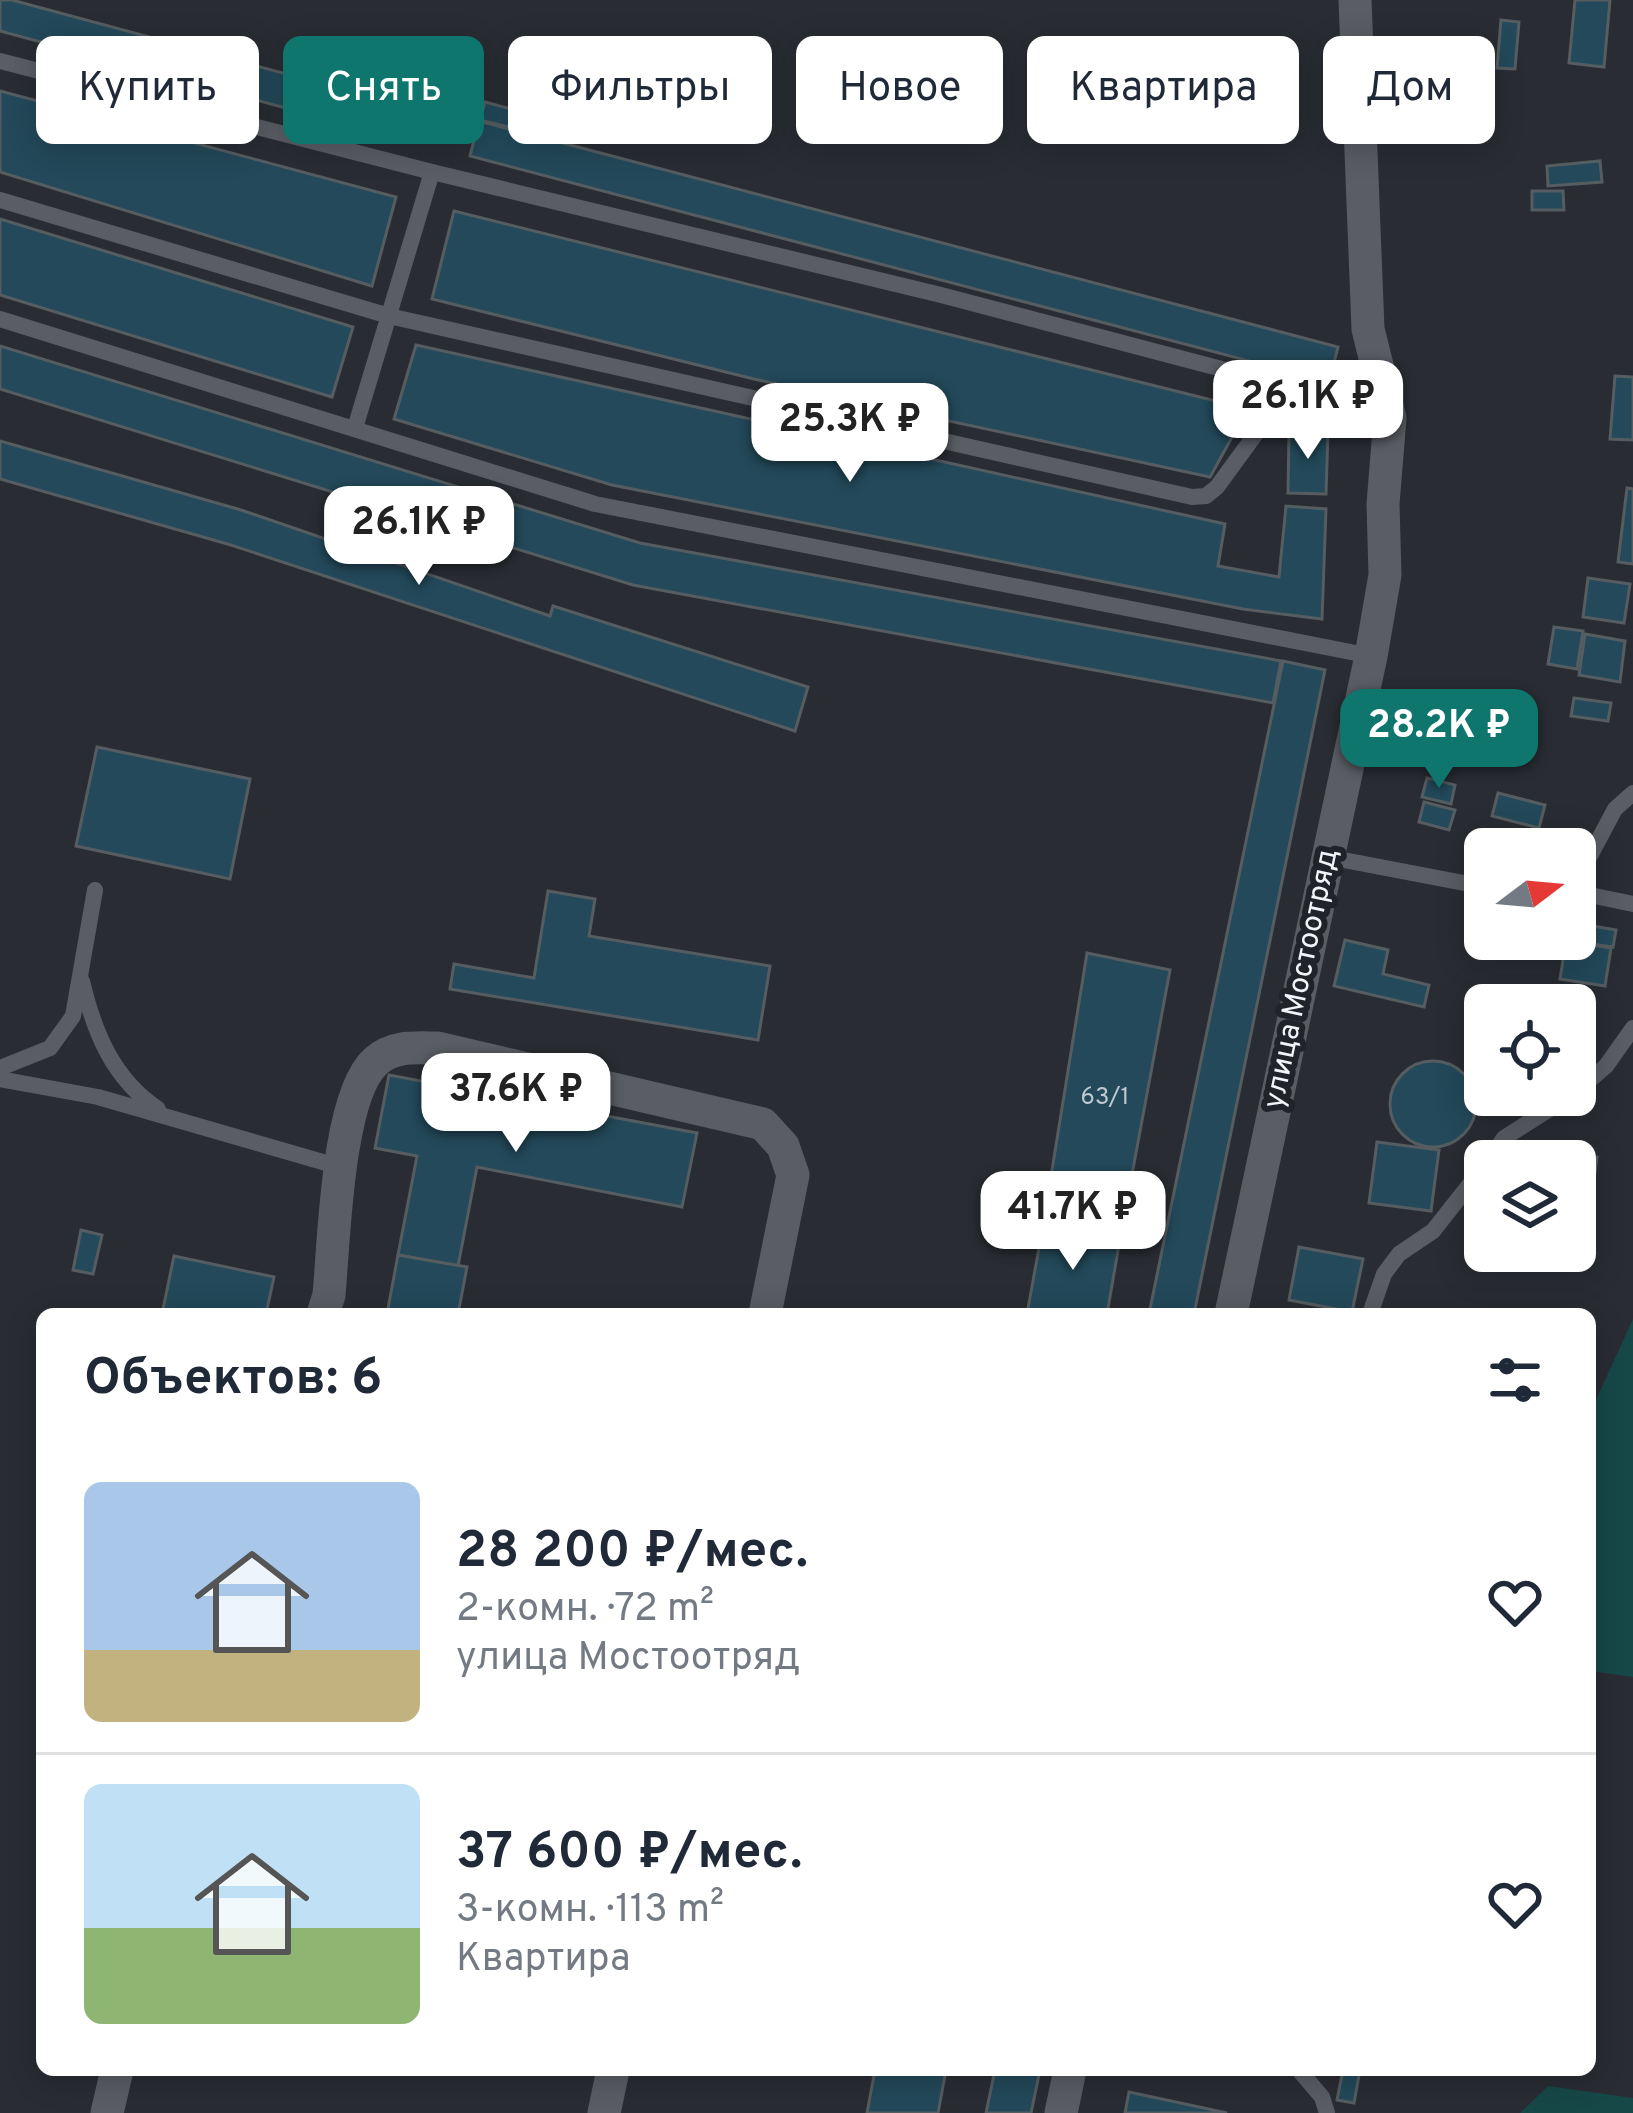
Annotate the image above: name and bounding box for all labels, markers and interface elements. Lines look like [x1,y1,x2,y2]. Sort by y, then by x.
chip: Купить [36,36,259,144]
chip: Снять [283,36,484,144]
chip: Фильтры [508,36,772,144]
chip: Новое [796,36,1003,144]
chip: Квартира [1027,36,1299,144]
chip: Дом [1323,36,1495,144]
pin: 26.1K ₽ [1197,360,1419,462]
text: 26.1K ₽ [1240,374,1376,423]
pin: 25.3K ₽ [739,383,961,485]
text: 25.3K ₽ [778,397,922,446]
pin: 26.1K ₽ [308,486,530,588]
text: 26.1K ₽ [351,500,487,549]
pin: 28.2K ₽ [1328,689,1550,791]
text: 28.2K ₽ [1367,703,1511,752]
north arrow [1464,828,1596,960]
map controls [1464,828,1596,1272]
street label: улица Мостоотряд [1256,846,1348,1112]
button: locate [1464,984,1596,1116]
pin: 37.6K ₽ [405,1053,627,1155]
text: 37.6K ₽ [448,1067,584,1116]
house number: 63/1 [1081,1083,1129,1113]
button: layers [1464,1140,1596,1272]
pin: 41.7K ₽ [962,1171,1184,1273]
text: 41.7K ₽ [1008,1185,1138,1234]
icon: filters [1482,1347,1548,1413]
text: Объектов: 6 [84,1348,382,1413]
text: 28 200 ₽/мес. [456,1521,808,1586]
icon: home [180,1530,324,1674]
icon: heart [1482,1569,1548,1635]
text: 2-комн. · 72 m² [456,1586,714,1635]
text: улица Мостоотряд [456,1635,800,1684]
text: 37 600 ₽/мес. [456,1822,802,1887]
icon: home [180,1832,324,1976]
icon: heart [1482,1871,1548,1937]
text: 3-комн. · 113 m² [456,1887,724,1936]
text: Квартира [456,1936,630,1985]

